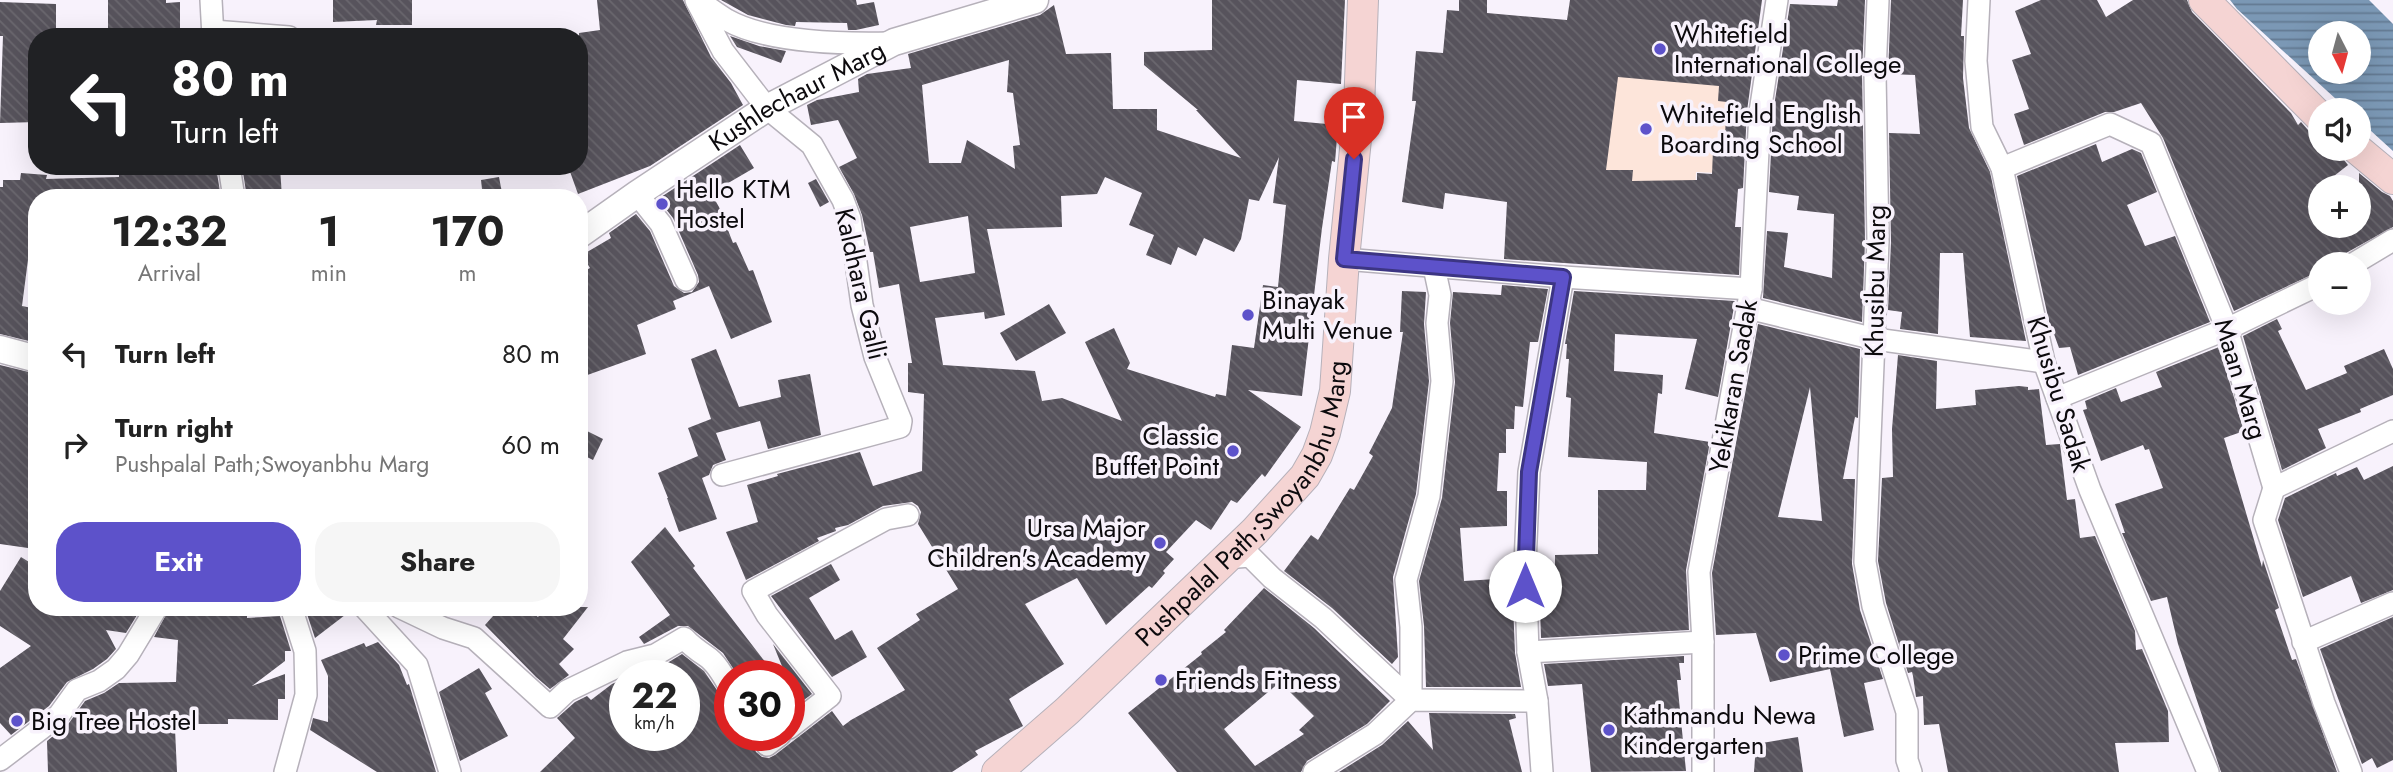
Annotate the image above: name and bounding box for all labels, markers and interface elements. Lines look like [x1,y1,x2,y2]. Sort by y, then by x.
place label: Whitefield International College [1674,15,1901,83]
north arrow [2308,21,2371,84]
map controls [2308,21,2371,315]
street label: Kushlechaur Marg [701,31,892,160]
marker: Whitefield International College [1652,41,1668,57]
text: 80 m [171,44,289,114]
icon: left [56,56,147,147]
pin [1324,87,1384,159]
place label: Whitefield English Boarding School [1660,95,1862,163]
icon: arrive [1335,98,1373,136]
button: sound [2308,98,2371,161]
text: Turn left [171,109,278,155]
marker: Whitefield English Boarding School [1638,121,1654,137]
place label: Hello KTM Hostel [676,170,791,238]
button: + [2308,175,2371,238]
marker: Hello KTM Hostel [654,196,670,212]
text: 12:32 [111,201,227,262]
text: 1 [318,201,339,262]
text: 170 [430,201,505,262]
street label: Kaldhara Galli [825,204,897,364]
street label: Khusibu Marg [1855,204,1895,358]
button: − [2308,252,2371,315]
text: Arrival [138,256,201,290]
text: min [311,256,347,290]
text: m [458,256,476,290]
place label: Binayak Multi Venue [1262,281,1393,349]
street label: Yekikaran Sadak [1699,296,1767,476]
marker: Binayak Multi Venue [1240,307,1256,323]
street label: Khusibu Sadak [2017,311,2101,477]
street label: Maan Marg [2205,314,2277,444]
icon: left [56,335,94,373]
text: Turn left [115,335,215,373]
text: 80 m [502,335,560,373]
street label: Pushpalal Path;Swoyanbhu Marg [1126,359,1356,655]
text: Turn right [115,409,233,447]
place label: Classic Buffet Point [1094,417,1220,485]
icon: right [56,426,94,464]
text: 60 m [501,426,560,464]
marker: Classic Buffet Point [1225,443,1241,459]
text: Pushpalal Path;Swoyanbhu Marg [115,447,429,481]
place label: Ursa Major Children's Academy [927,509,1147,577]
button: Exit [56,522,301,602]
button: Share [315,522,560,602]
marker: Ursa Major Children's Academy [1152,535,1168,551]
position arrow [1488,549,1562,623]
place label: Prime College [1798,636,1954,674]
marker: Prime College [1776,647,1792,663]
speed limit sign: 30 [714,660,805,751]
place label: Friends Fitness [1175,661,1337,699]
text: 22 [632,671,677,721]
marker: Friends Fitness [1153,672,1169,688]
place label: Kathmandu Newa Kindergarten [1623,696,1816,764]
place label: Big Tree Hostel [31,702,197,740]
text: km/h [634,710,675,736]
marker: Big Tree Hostel [9,713,25,729]
marker: Kathmandu Newa Kindergarten [1601,722,1617,738]

